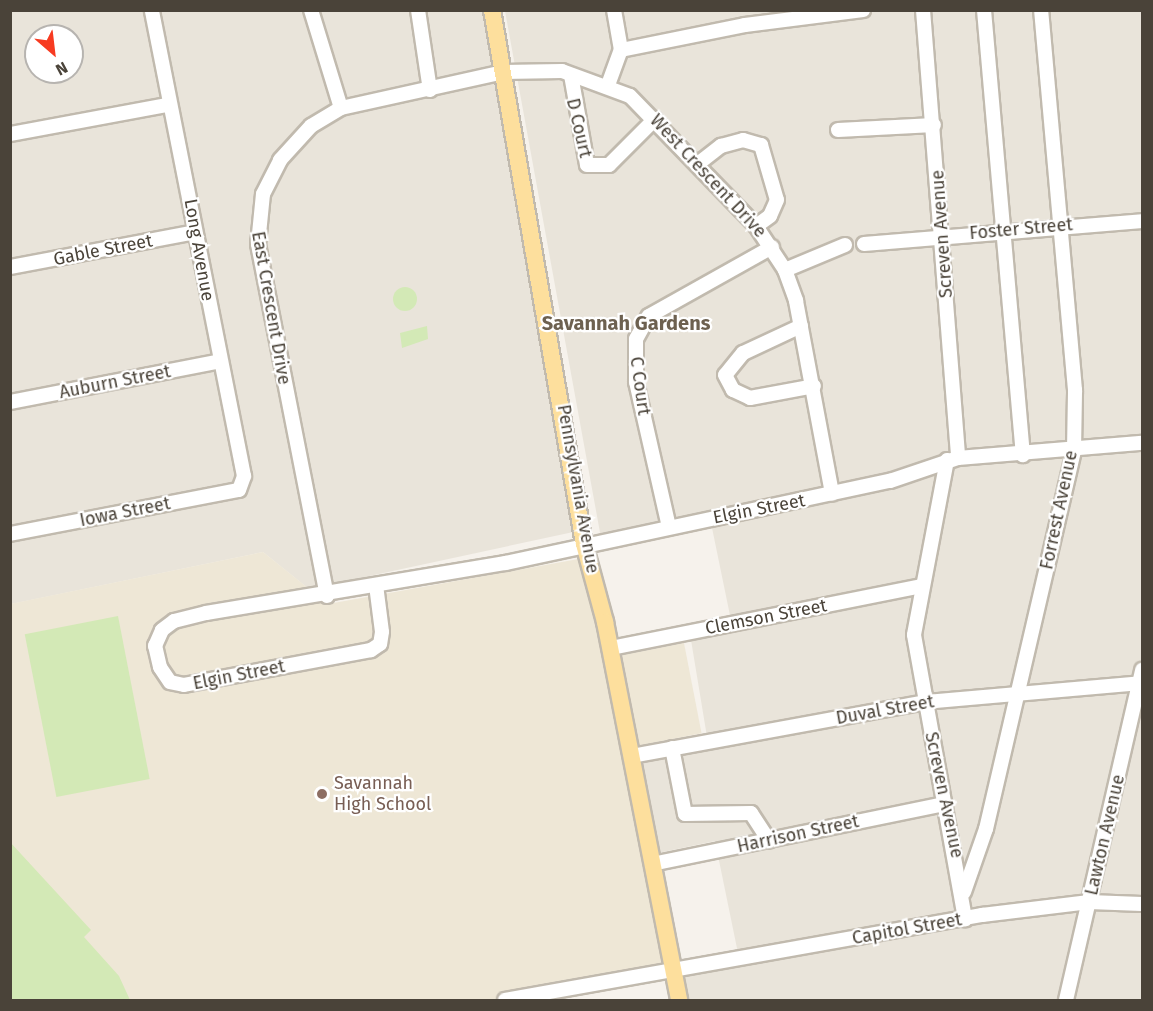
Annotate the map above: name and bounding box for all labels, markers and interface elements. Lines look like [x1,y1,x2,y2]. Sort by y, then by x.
north arrow [24,24,84,84]
text: N [53,58,71,79]
street label: D Court [562,96,596,160]
street label: West Crescent Drive [645,110,771,242]
street label: Screven Avenue [927,169,957,299]
street label: Long Avenue [179,197,219,303]
street label: Foster Street [968,214,1074,244]
street label: Gable Street [52,230,154,270]
street label: East Crescent Drive [247,230,295,386]
district label: Savannah Gardens [542,311,710,335]
street label: C Court [625,355,655,417]
street label: Auburn Street [57,361,173,403]
street label: Pennsylvania Avenue [553,403,603,575]
street label: Forrest Avenue [1036,448,1082,572]
street label: Elgin Street [711,489,807,529]
street label: Iowa Street [78,493,172,531]
street label: Clemson Street [703,595,829,639]
street label: Elgin Street [191,655,287,695]
street label: Duval Street [834,691,936,729]
street label: Screven Avenue [920,730,968,860]
place label: Savannah High School [334,773,431,816]
street label: Lawton Avenue [1081,773,1129,897]
marker: Savannah High School [315,787,329,801]
street label: Harrison Street [735,811,861,857]
street label: Capitol Street [850,909,964,949]

